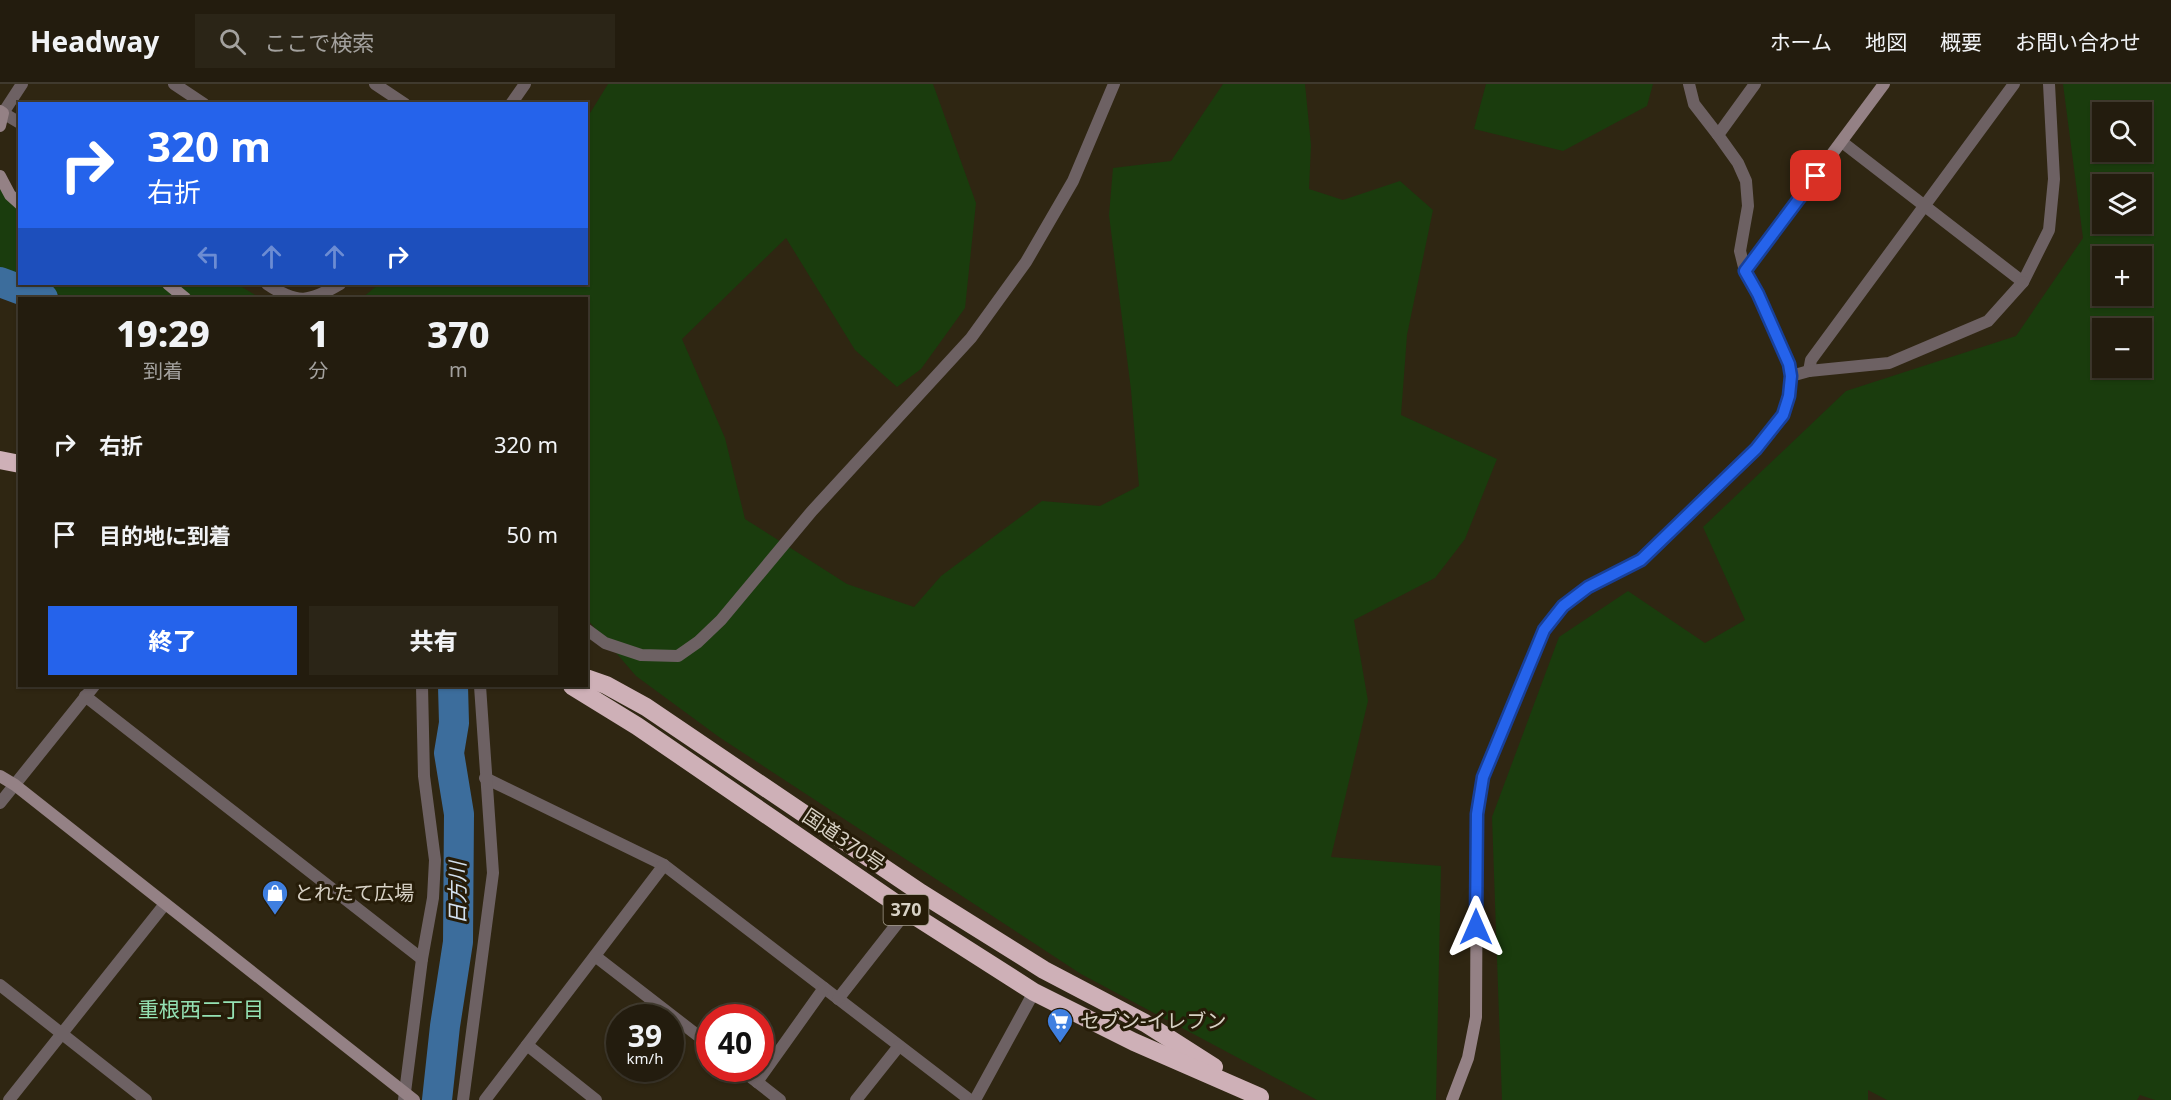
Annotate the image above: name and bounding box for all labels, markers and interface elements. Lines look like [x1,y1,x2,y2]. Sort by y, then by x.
search box [195,14,615,68]
text: Headway [30,22,159,60]
icon: search [216,25,249,58]
text: ここで検索 [264,27,374,57]
text: ホーム [1770,28,1832,56]
text: 地図 [1865,28,1907,56]
text: 概要 [1940,28,1982,56]
text: お問い合わせ [2015,28,2141,56]
map controls [2092,102,2152,378]
button: search [2092,102,2152,162]
text: 320 m [147,117,271,174]
icon: right [48,126,126,204]
pin [1790,150,1841,201]
icon: arrive [1799,159,1832,192]
text: 右折 [147,173,201,210]
button: layers [2092,174,2152,234]
icon: left [192,240,225,273]
icon: ahead [255,240,288,273]
icon: ahead [318,240,351,273]
icon: right [381,240,414,273]
button: + [2092,246,2152,306]
text: 19:29 [116,309,210,358]
text: 1 [308,309,329,358]
text: 370 [427,310,490,359]
button: − [2092,318,2152,378]
text: m [449,356,468,383]
text: 到着 [143,357,183,384]
text: 分 [309,357,329,384]
icon: right [48,428,81,461]
text: 320 m [494,429,558,459]
text: 右折 [99,430,143,460]
icon: arrive [48,518,81,551]
text: 50 m [507,519,558,549]
text: 目的地に到着 [99,520,231,550]
button: 終了 [48,606,297,675]
button: 共有 [309,606,558,675]
street label: 国道370号 [798,802,891,877]
water label: 日方川 [443,860,471,925]
shop icon: とれたて広場 [260,878,290,916]
place label: とれたて広場 [294,879,414,906]
road number: 370 [884,895,928,925]
position arrow [1444,895,1508,959]
district label: 重根西二丁目 [138,995,264,1023]
speed limit sign: 40 [696,1004,774,1082]
supermarket icon: セブン-イレブン [1045,1006,1075,1044]
place label: セブン-イレブン [1080,1007,1226,1034]
text: 39 [628,1015,662,1056]
text: km/h [627,1048,663,1068]

